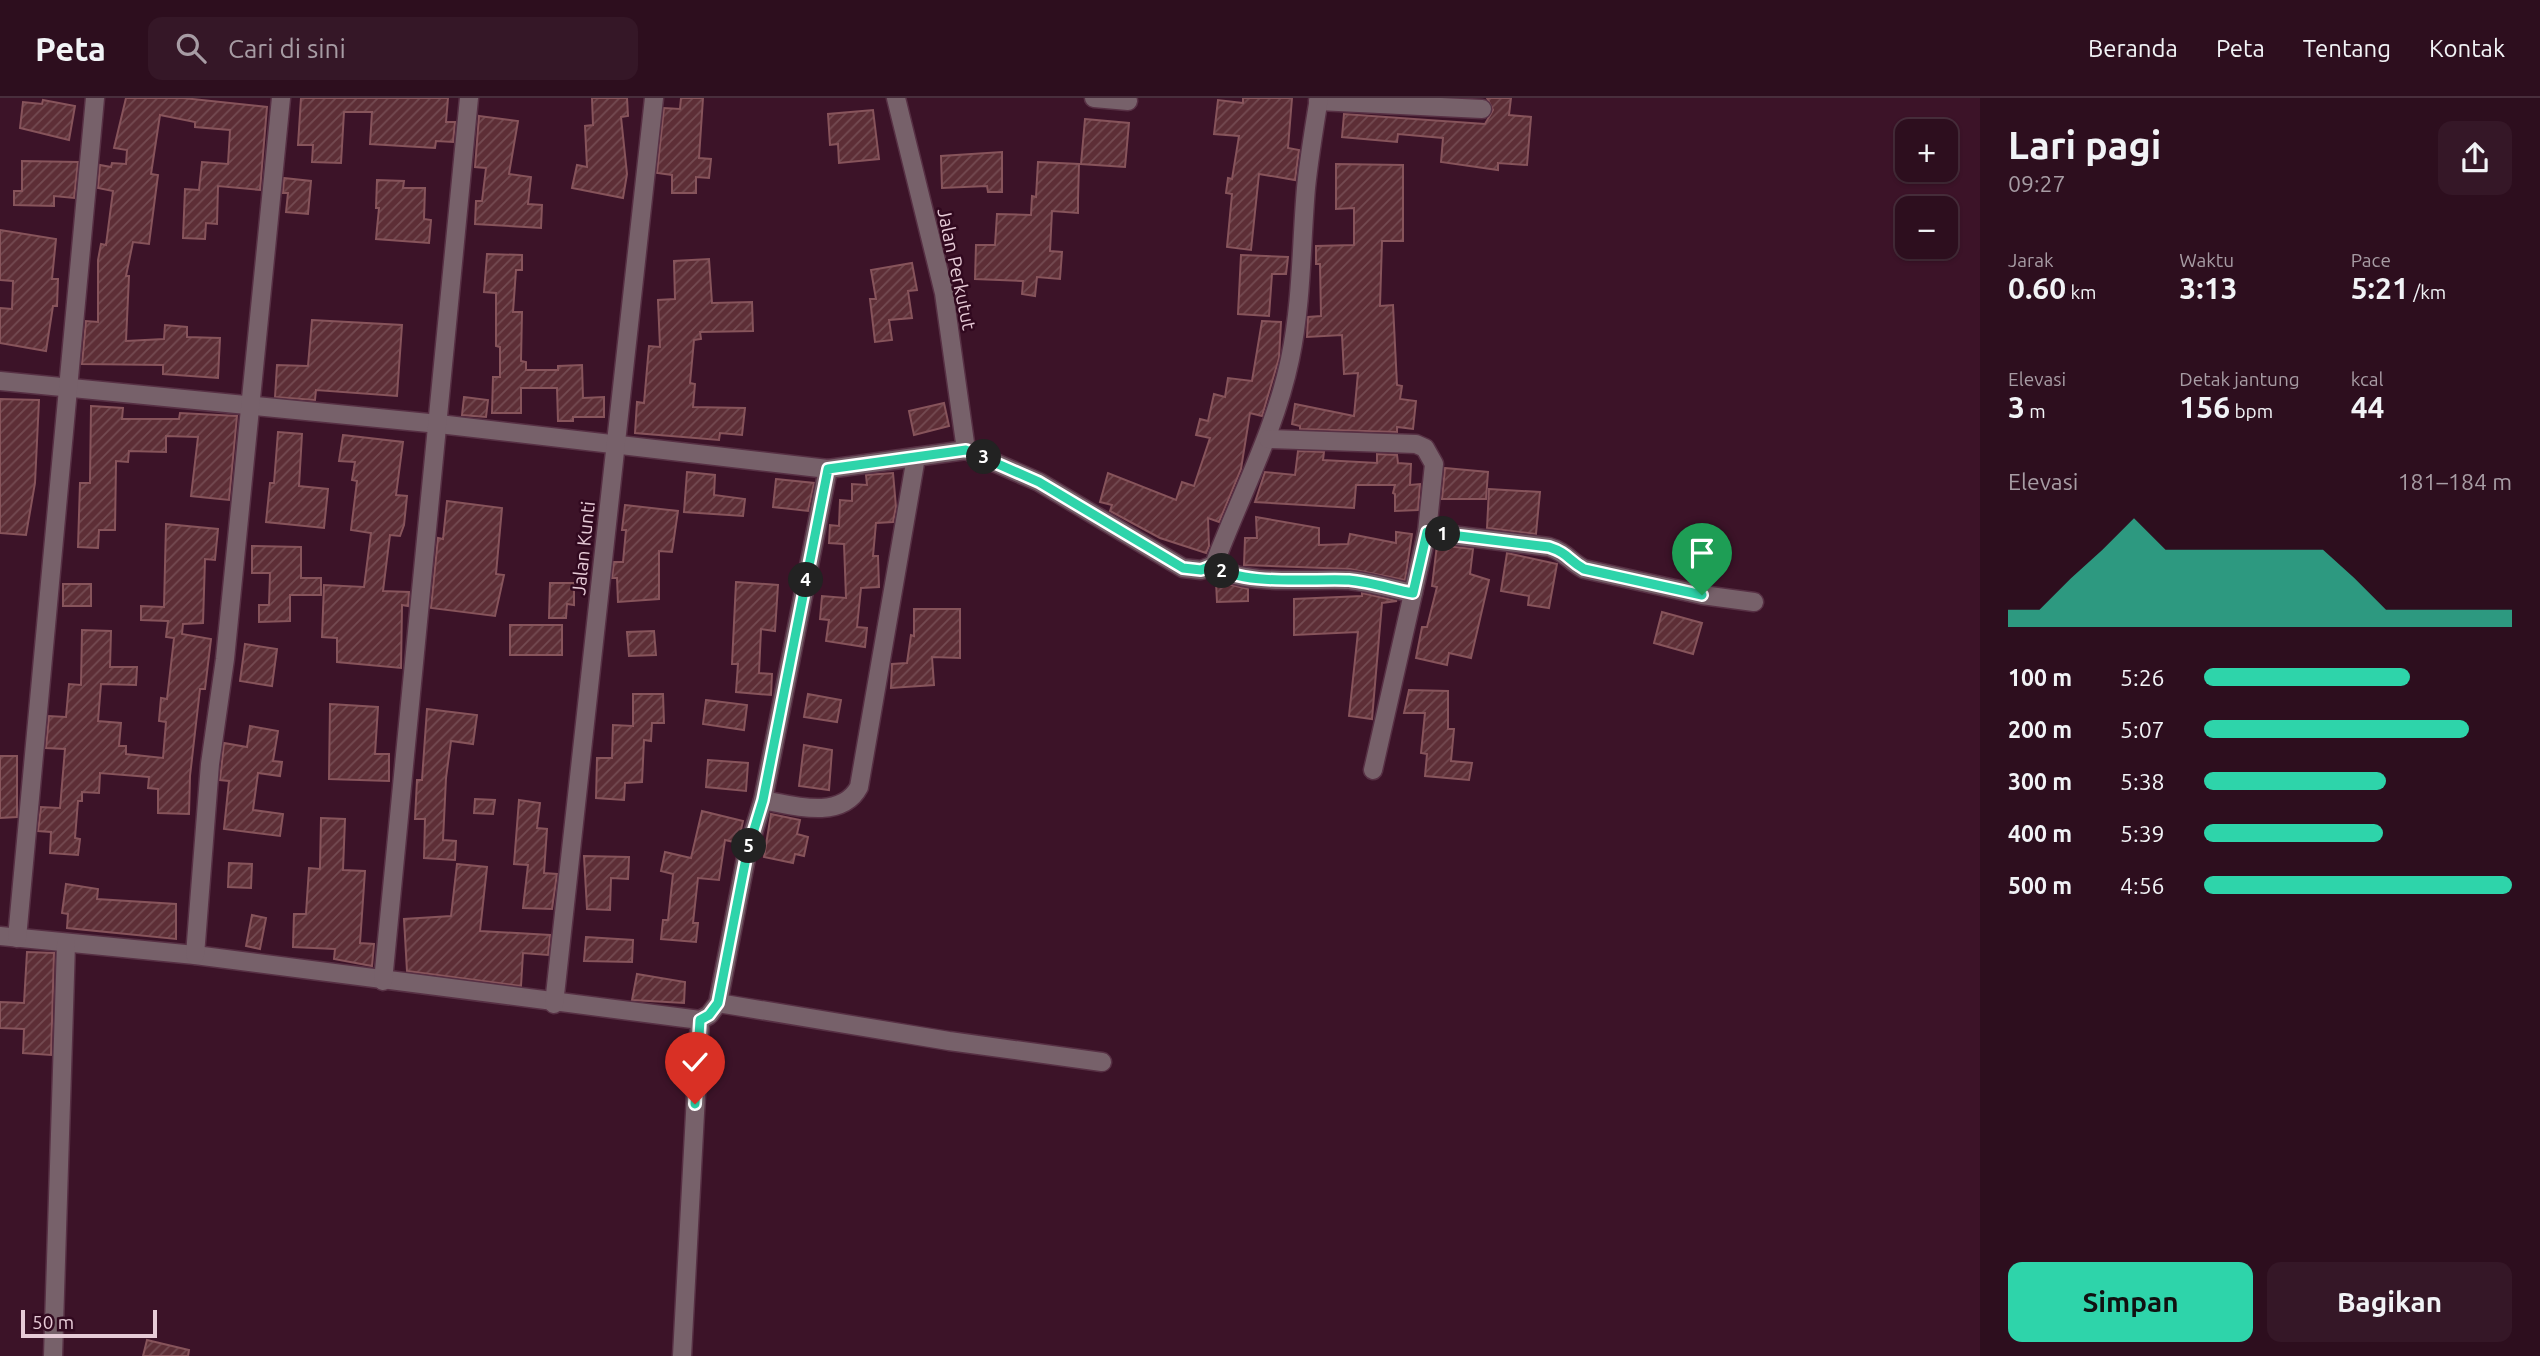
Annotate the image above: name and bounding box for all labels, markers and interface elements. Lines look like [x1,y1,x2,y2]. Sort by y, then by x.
search box [148,17,638,80]
icon: search [172,29,210,67]
text: Peta [35,30,106,67]
text: Cari di sini [228,34,346,63]
text: Beranda [2088,35,2178,62]
text: Peta [2216,35,2265,62]
text: Tentang [2303,35,2391,62]
text: Kontak [2429,35,2505,62]
map controls [1895,119,1958,259]
button: + [1895,119,1958,182]
button: share [2438,121,2512,195]
text: Lari pagi [2008,124,2161,166]
text: 09:27 [2008,171,2066,196]
button: − [1895,196,1958,259]
street label: Jalan Perkutut [933,206,981,332]
text: Jarak [2008,249,2054,271]
text: Waktu [2179,249,2234,271]
text: Pace [2351,249,2391,271]
text: 0.60 [2008,271,2066,305]
text: 3:13 [2179,271,2237,305]
text: 5:21 [2351,271,2409,305]
text: km [2066,281,2096,303]
text: /km [2409,281,2446,303]
text: Elevasi [2008,368,2066,390]
text: Detak jantung [2179,368,2300,390]
text: kcal [2351,368,2383,390]
text: 3 [2008,390,2025,424]
text: 156 [2179,390,2230,424]
text: 44 [2351,390,2385,424]
text: m [2025,400,2046,422]
text: bpm [2230,400,2273,422]
pin: 3 [967,440,1002,474]
text: 3 [978,445,989,467]
text: Elevasi [2008,469,2078,494]
text: 181–184 m [2398,469,2512,494]
street label: Jalan Kunti [567,500,599,596]
pin: 1 [1426,516,1460,551]
text: 1 [1437,522,1448,544]
pin [1672,523,1732,595]
icon: arrive [1683,534,1721,572]
pin: 2 [1204,554,1240,588]
text: 2 [1216,559,1227,581]
pin: 4 [788,562,824,598]
text: 4 [800,568,811,590]
text: 100 m [2008,665,2072,690]
text: 5:26 [2120,665,2165,690]
text: 200 m [2008,717,2072,742]
text: 5:07 [2120,717,2165,742]
text: 300 m [2008,769,2072,794]
text: 5:38 [2120,769,2165,794]
text: 400 m [2008,821,2072,846]
text: 5:39 [2120,821,2165,846]
pin: 5 [732,828,766,864]
text: 5 [743,834,754,856]
text: 500 m [2008,873,2072,898]
text: 4:56 [2120,873,2165,898]
pin [665,1032,725,1104]
icon: check [676,1043,714,1081]
button: Simpan [2008,1262,2253,1342]
button: Bagikan [2267,1262,2512,1342]
scale bar [21,1307,158,1339]
text: 50 m [32,1311,74,1333]

